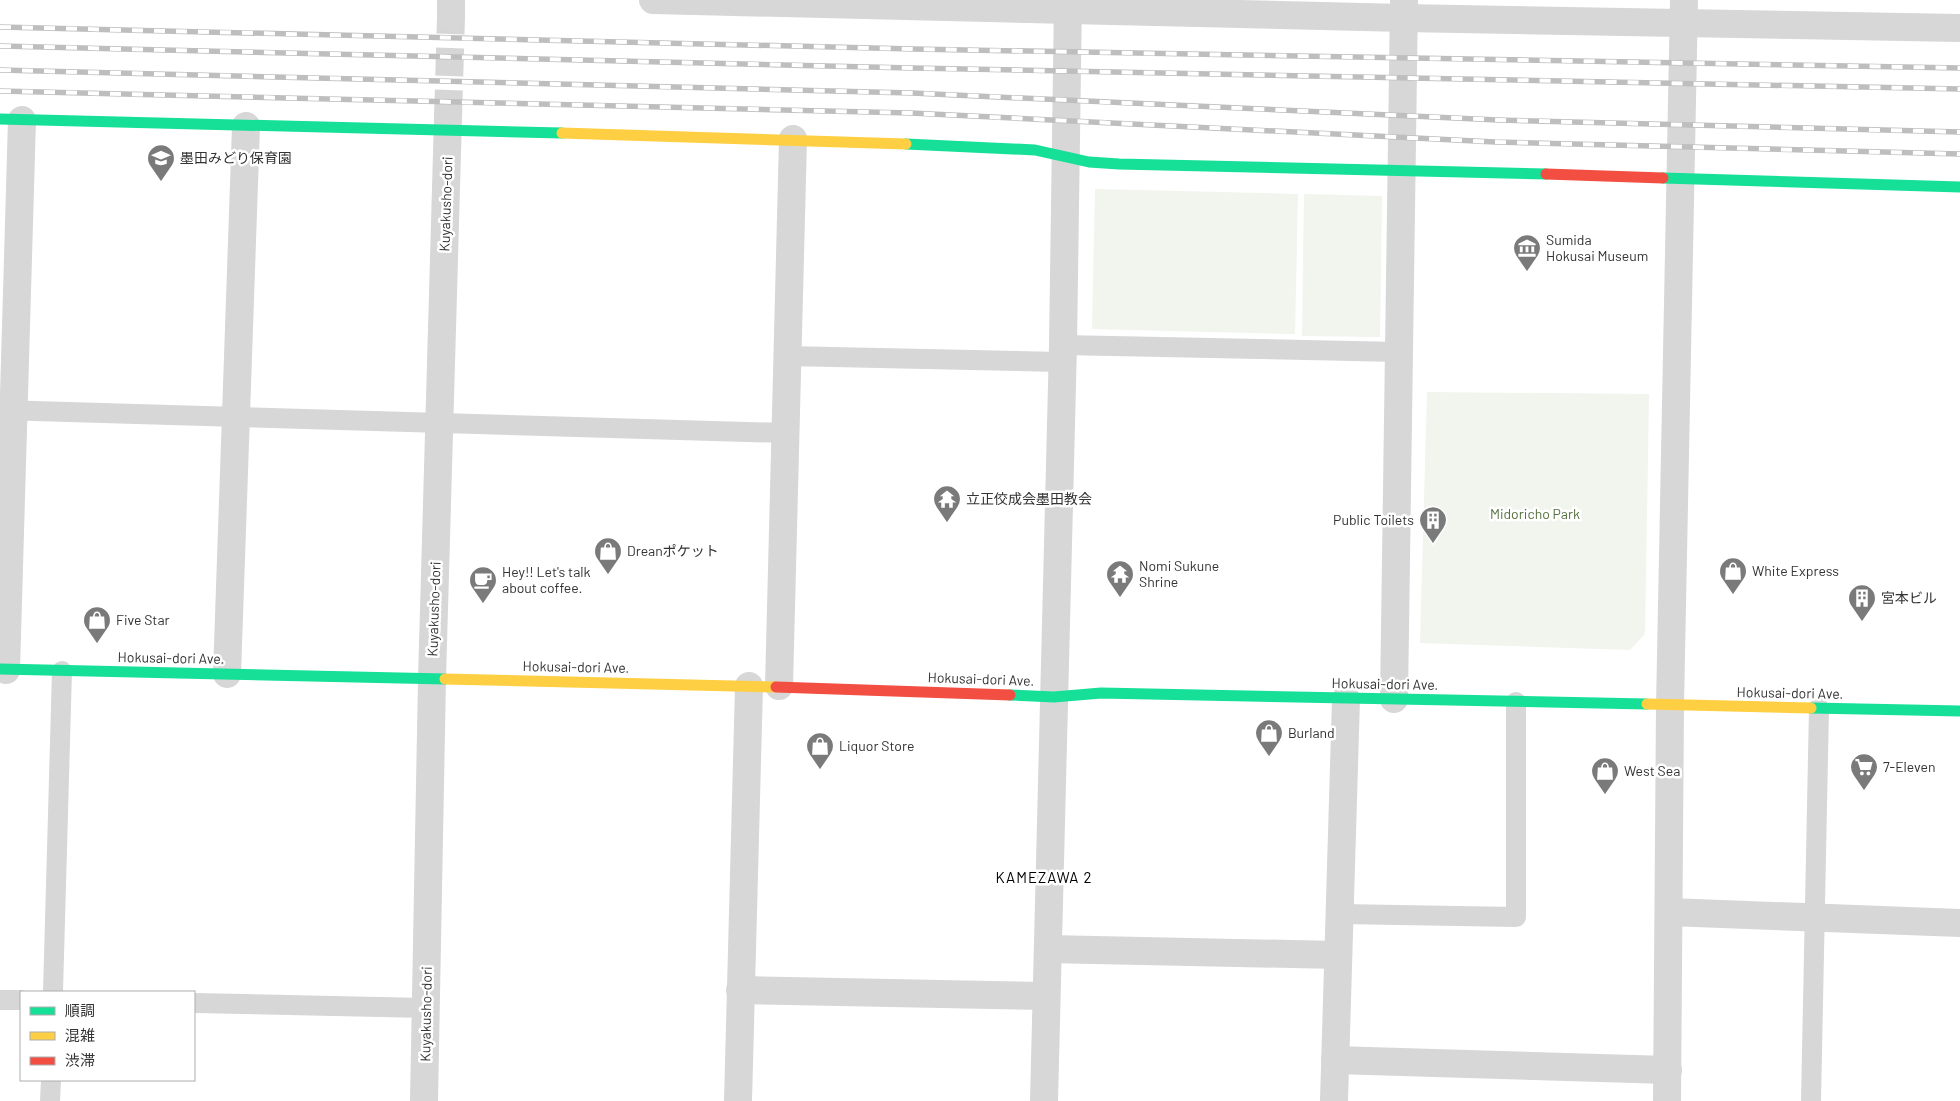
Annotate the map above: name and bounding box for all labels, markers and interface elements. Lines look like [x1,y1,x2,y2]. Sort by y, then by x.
school or university icon: 墨田みどり保育園 [146,143,176,182]
place label: 墨田みどり保育園 [180,149,292,166]
street label: Kuyakusho-dori [435,156,456,252]
place label: Sumida Hokusai Museum [1546,231,1648,264]
museum icon: Sumida Hokusai Museum [1512,233,1542,272]
temple icon: 立正佼成会墨田教会 [932,484,962,523]
place label: 立正佼成会墨田教会 [966,490,1092,507]
building icon: Public Toilets [1418,505,1448,544]
park label: Midoricho Park [1490,505,1580,522]
place label: Public Toilets [1333,511,1414,528]
shop icon: Dreanポケット [593,536,623,575]
place label: Dreanポケット [627,542,719,559]
shop icon: White Express [1718,556,1748,595]
place label: Nomi Sukune Shrine [1139,557,1219,590]
temple icon: Nomi Sukune Shrine [1105,559,1135,598]
street label: Kuyakusho-dori [423,561,444,657]
place label: White Express [1752,562,1839,579]
place label: Hey!! Let's talk about coffee. [502,563,591,596]
cafe icon: Hey!! Let's talk about coffee. [468,565,498,604]
building icon: 宮本ビル [1847,583,1877,622]
place label: 宮本ビル [1881,589,1937,606]
shop icon: Five Star [82,605,112,644]
place label: Five Star [116,611,170,628]
street label: Hokusai-dori Ave. [118,648,224,667]
street label: Hokusai-dori Ave. [523,657,629,676]
street label: Hokusai-dori Ave. [927,668,1035,689]
street label: Hokusai-dori Ave. [1332,674,1438,693]
street label: Hokusai-dori Ave. [1737,683,1843,702]
shop icon: Burland [1254,718,1284,757]
place label: Burland [1288,724,1335,741]
shop icon: Liquor Store [805,731,835,770]
place label: Liquor Store [839,737,914,754]
supermarket icon: 7-Eleven [1849,752,1879,791]
shop icon: West Sea [1590,756,1620,795]
place label: 7-Eleven [1883,758,1936,775]
place label: West Sea [1624,762,1680,779]
district label: KAMEZAWA 2 [995,868,1093,886]
street label: Kuyakusho-dori [416,966,435,1062]
legend [20,991,195,1081]
text: 順調 [65,1001,95,1019]
text: 混雑 [65,1026,95,1044]
text: 渋滞 [65,1051,95,1069]

